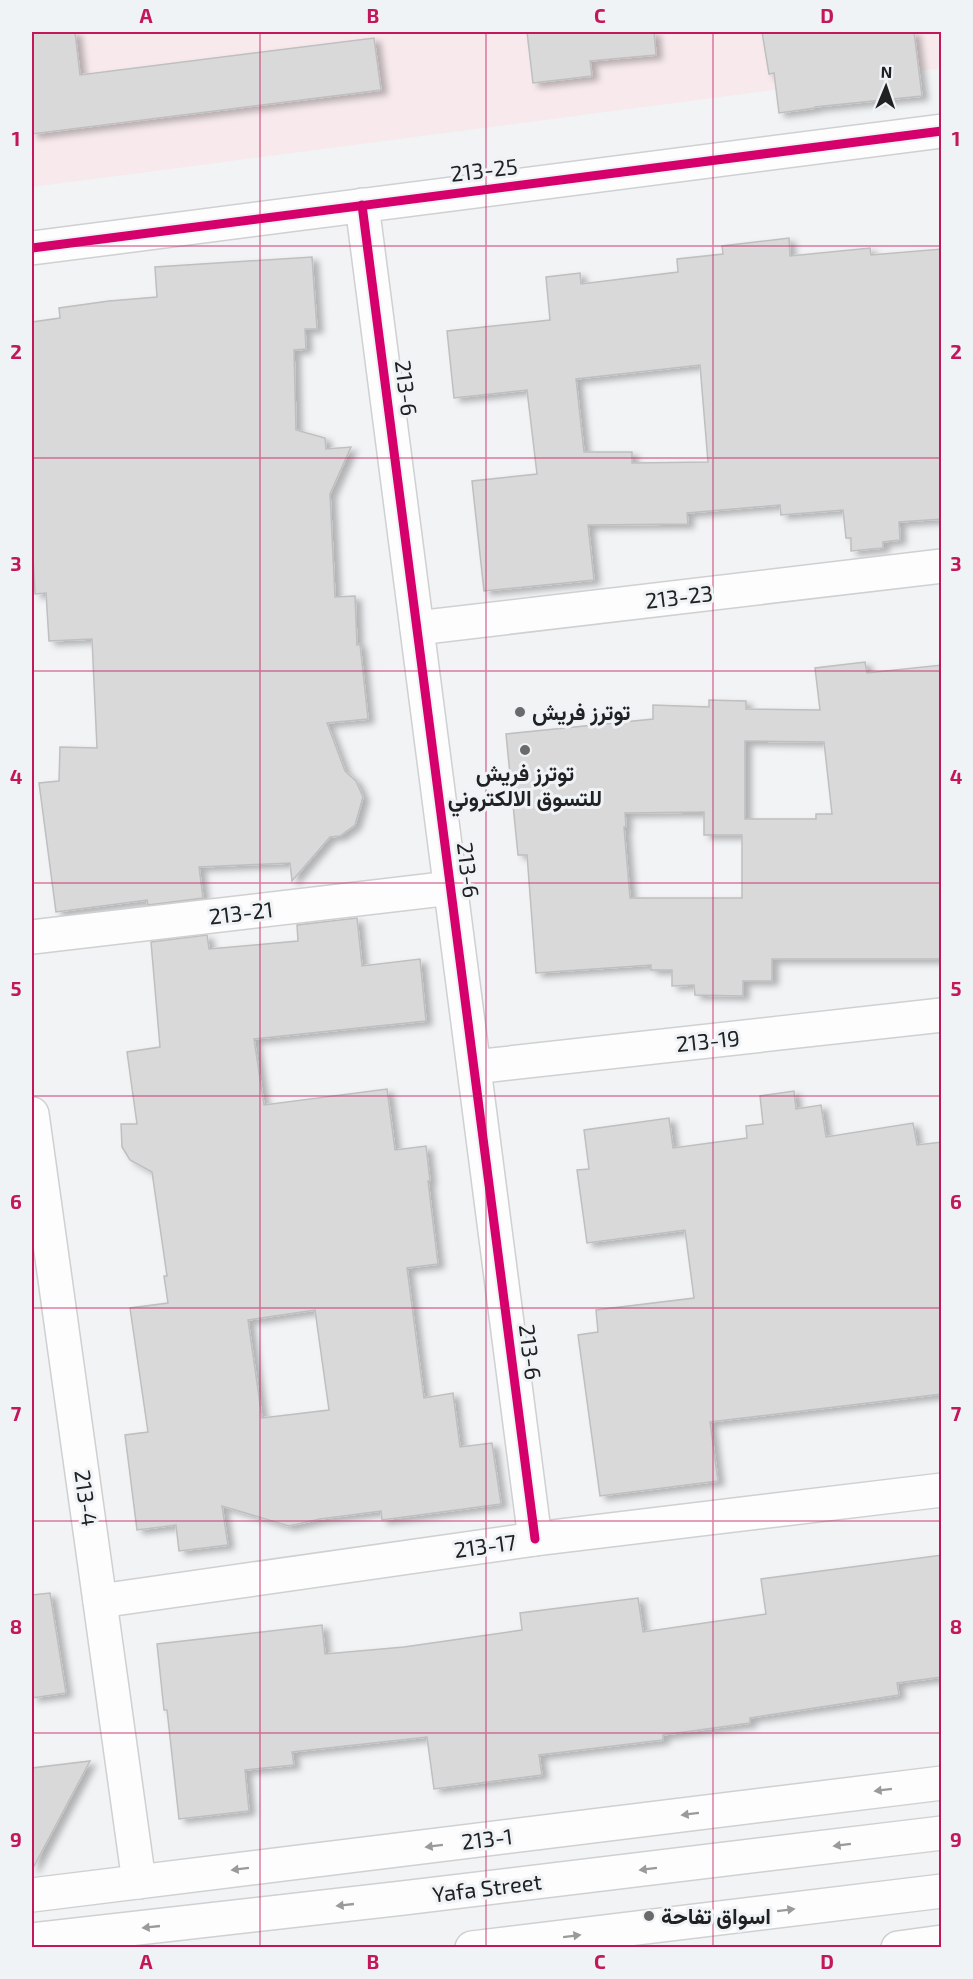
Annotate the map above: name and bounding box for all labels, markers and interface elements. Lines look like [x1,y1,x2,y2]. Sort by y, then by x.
text: A [139,3,153,27]
text: B [367,3,379,27]
text: C [594,3,606,27]
text: D [820,3,834,27]
north arrow [856,57,916,117]
text: N [880,62,893,81]
text: 1 [12,126,20,150]
text: 1 [952,126,960,150]
street label: 213-25 [449,152,519,186]
text: 2 [10,339,22,363]
text: 2 [950,339,962,363]
street label: 213-6 [391,359,423,417]
text: 3 [10,551,22,575]
text: 3 [950,551,962,575]
street label: 213-23 [644,579,714,613]
place label: توترز فريش [532,698,631,726]
marker: توترز فريش [513,705,527,719]
marker: توترز فريش للتسوق الالكتروني [518,743,532,757]
place label: توترز فريش للتسوق الالكتروني [448,759,602,817]
text: 4 [10,764,23,788]
text: 4 [950,764,963,788]
street label: 213-6 [453,841,485,899]
street label: 213-21 [207,895,274,929]
text: 5 [10,976,22,1000]
text: 5 [950,976,962,1000]
street label: 213-19 [675,1024,741,1056]
text: 6 [10,1189,22,1213]
text: 6 [950,1189,962,1213]
street label: 213-6 [515,1323,547,1381]
text: 7 [11,1401,22,1425]
text: 7 [951,1401,962,1425]
street label: 213-4 [70,1468,104,1528]
street label: 213-17 [452,1528,518,1562]
text: 8 [10,1614,22,1638]
text: 8 [950,1614,962,1638]
one-way arrow [874,1786,893,1795]
one-way arrow [680,1809,699,1819]
street label: 213-1 [460,1822,514,1854]
text: 9 [10,1827,22,1851]
text: 9 [950,1827,962,1851]
one-way arrow [424,1841,443,1850]
one-way arrow [832,1841,851,1850]
one-way arrow [639,1864,658,1873]
one-way arrow [231,1865,250,1874]
street label: Yafa Street [431,1867,543,1907]
one-way arrow [335,1900,354,1910]
place label: اسواق تفاحة [661,1902,771,1930]
one-way arrow [777,1905,796,1915]
marker: اسواق تفاحة [642,1909,656,1923]
one-way arrow [142,1922,161,1931]
one-way arrow [562,1931,581,1940]
text: A [139,1949,153,1973]
text: B [367,1949,379,1973]
text: C [594,1949,606,1973]
text: D [820,1949,834,1973]

